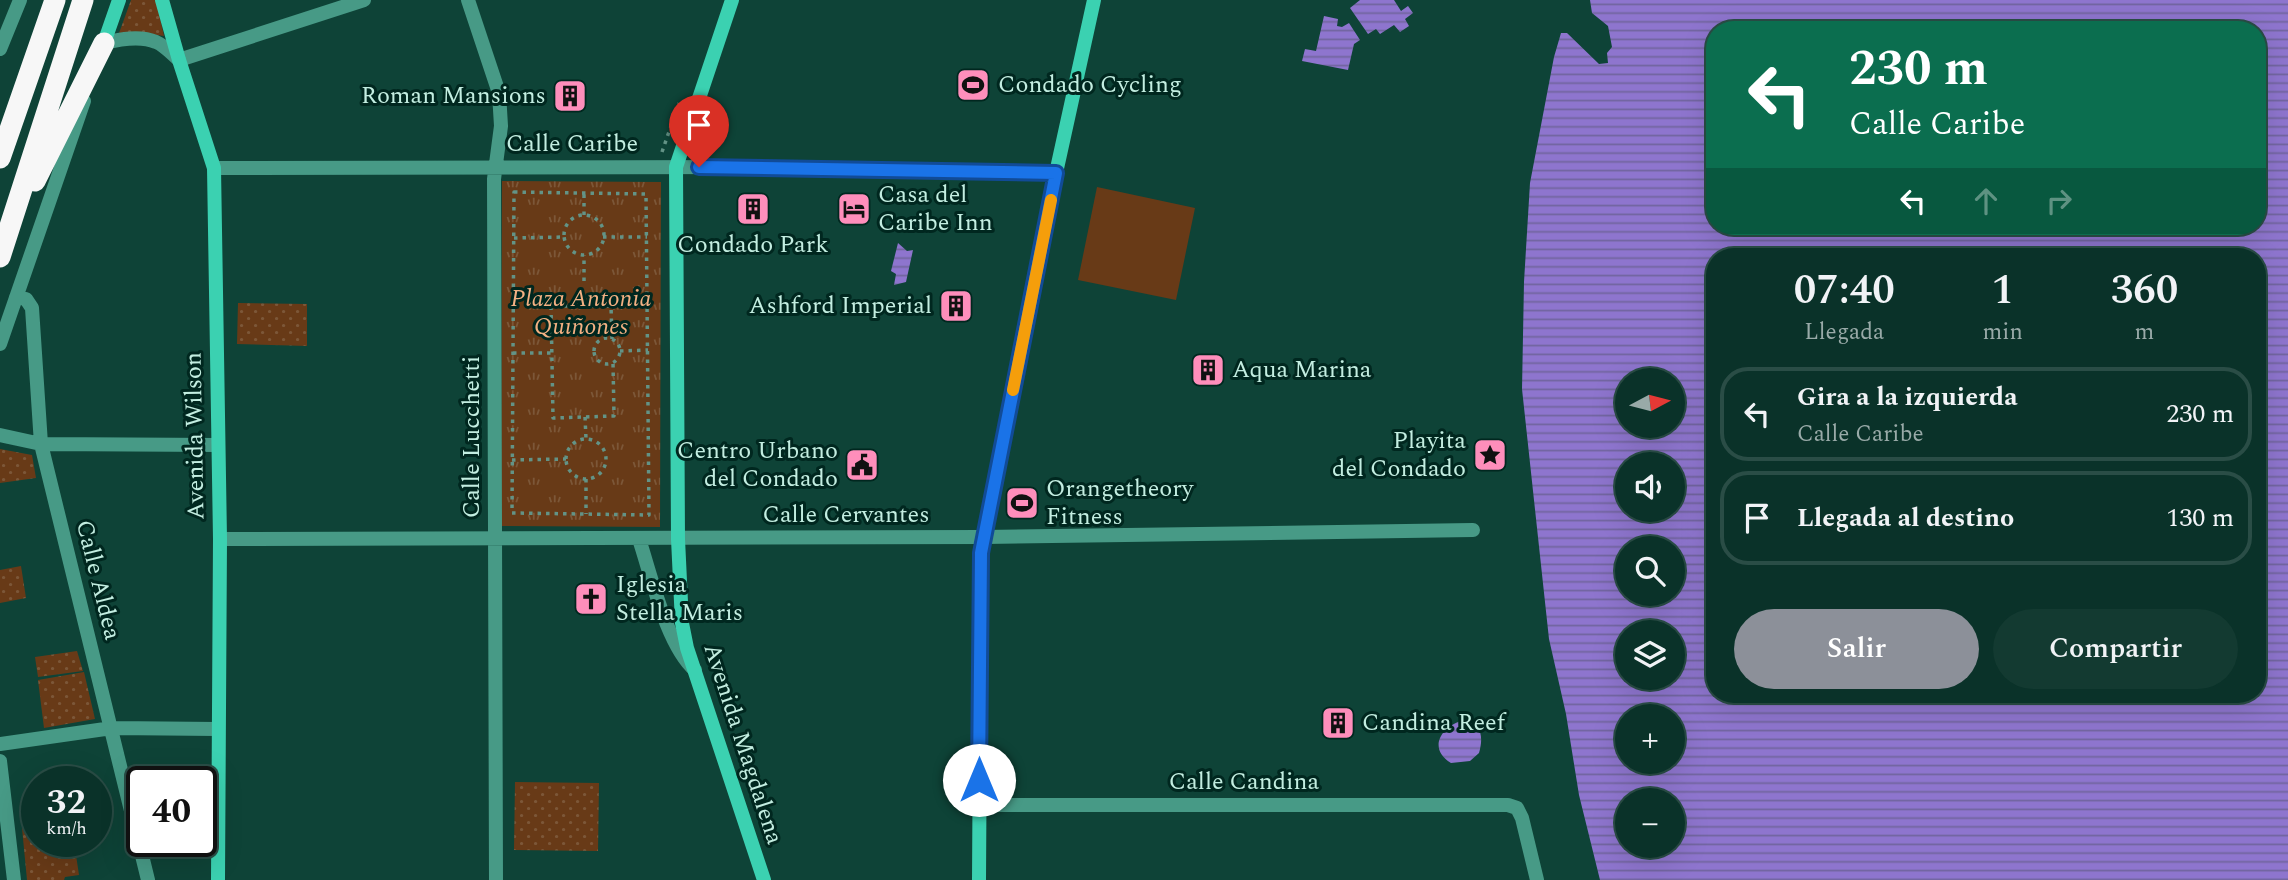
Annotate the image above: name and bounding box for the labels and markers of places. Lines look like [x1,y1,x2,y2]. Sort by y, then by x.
sports icon: Condado Cycling [954,66,992,104]
place label: Condado Cycling [998,67,1182,103]
building icon: Roman Mansions [551,77,589,115]
place label: Roman Mansions [361,78,546,114]
pin [669,95,729,167]
place label: Casa del Caribe Inn [878,177,993,241]
building icon: Condado Park [734,190,772,228]
hotel icon: Casa del Caribe Inn [835,190,873,228]
place label: Condado Park [677,227,829,263]
building icon: Ashford Imperial [937,287,975,325]
place label: Ashford Imperial [749,288,932,324]
building icon: Aqua Marina [1189,351,1227,389]
place label: Aqua Marina [1232,352,1372,388]
place label: Playita del Condado [1332,423,1466,487]
place label: Centro Urbano del Condado [677,433,838,497]
place icon: Playita del Condado [1471,436,1509,474]
public building icon: Centro Urbano del Condado [843,446,881,484]
place label: Orangetheory Fitness [1046,471,1195,535]
sports icon: Orangetheory Fitness [1003,484,1041,522]
place label: Iglesia Stella Maris [616,567,743,631]
church icon: Iglesia Stella Maris [572,580,610,618]
building icon: Candina Reef [1319,704,1357,742]
place label: Candina Reef [1362,705,1507,741]

